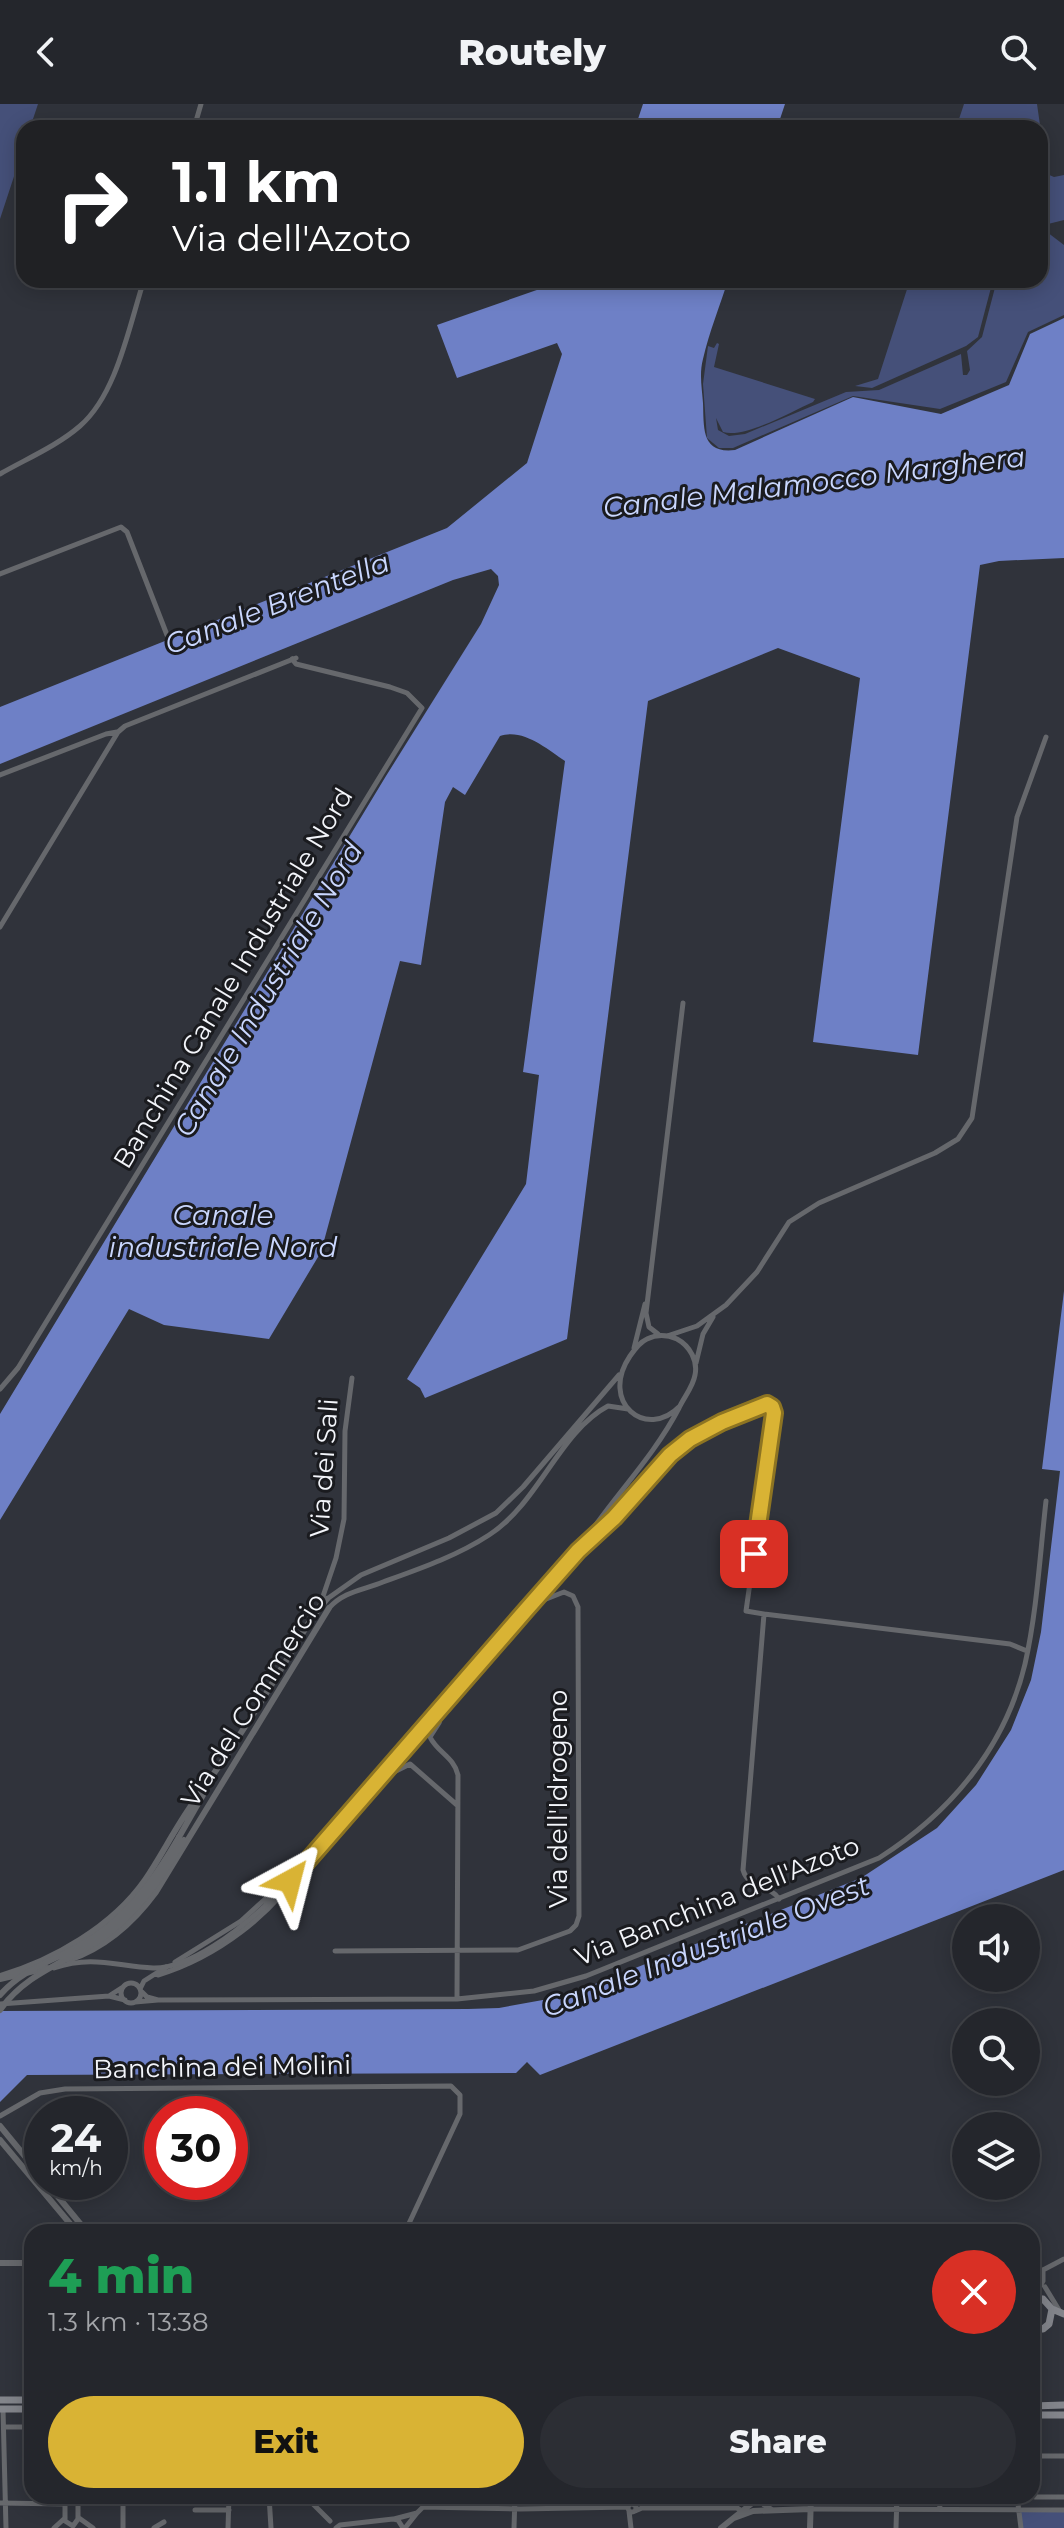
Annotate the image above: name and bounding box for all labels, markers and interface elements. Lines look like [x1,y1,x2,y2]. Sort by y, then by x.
icon: back [24,30,68,74]
text: Routely [458,30,606,74]
icon: search [996,30,1040,74]
text: 1.1 km [172,148,341,216]
icon: right [40,152,144,256]
text: Via dell'Azoto [172,216,411,260]
water label: Canale Malamocco Marghera [601,439,1027,525]
water label: Canale Brentella [160,545,394,661]
street label: Banchina Canale Industriale Nord [107,782,359,1174]
water label: Canale Industriale Nord [167,836,369,1142]
water label: Canale industriale Nord [109,1198,337,1264]
street label: Via dei Sali [303,1397,345,1539]
pin [720,1520,788,1588]
icon: arrive [732,1532,776,1576]
street label: Via del Commercio [174,1587,332,1813]
street label: Via dell'Idrogeno [542,1690,574,1908]
street label: Via Banchina dell'Azoto [570,1829,864,1973]
position arrow [248,1839,332,1923]
water label: Canale Industriale Ovest [537,1868,875,2024]
map controls [952,1904,1040,2200]
button: sound [952,1904,1040,1992]
button: search [952,2008,1040,2096]
street label: Banchina dei Molini [93,2049,351,2085]
speed limit sign: 30 [144,2096,248,2200]
button: layers [952,2112,1040,2200]
text: 24 [51,2113,101,2162]
text: km/h [49,2156,103,2180]
text: 4 min [48,2247,194,2305]
button: close [932,2250,1016,2334]
text: 1.3 km · 13:38 [48,2306,209,2338]
button: Exit [48,2396,524,2488]
button: Share [540,2396,1016,2488]

